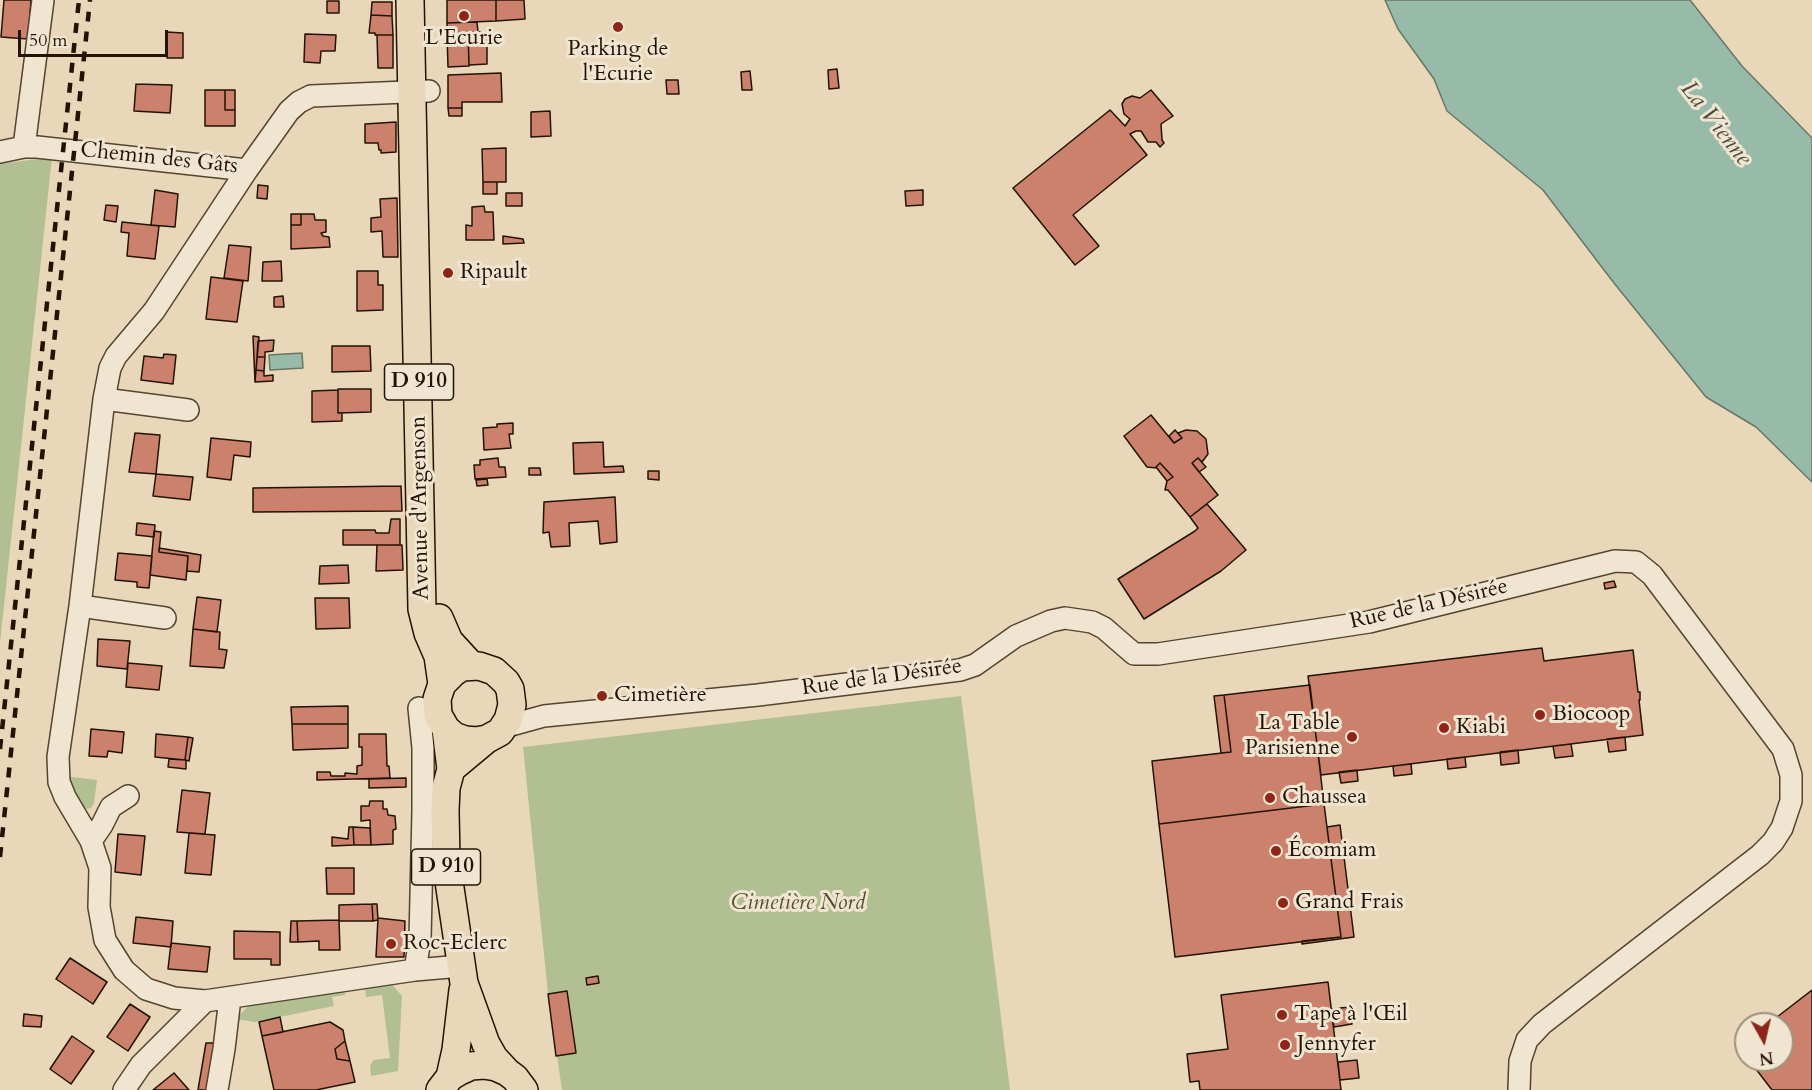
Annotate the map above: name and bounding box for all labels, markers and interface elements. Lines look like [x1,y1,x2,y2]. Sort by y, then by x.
marker: L'Ecurie [457,9,471,23]
scale bar [21,18,171,56]
marker: Parking de l'Ecurie [611,20,625,34]
place label: L'Ecurie [425,26,503,52]
text: 50 m [29,28,68,53]
place label: Parking de l'Ecurie [568,37,668,88]
water label: La Vienne [1673,76,1757,172]
street label: Chemin des Gâts [79,138,239,180]
place label: Ripault [460,260,527,286]
marker: Ripault [441,266,455,280]
road number: D 910 [384,364,454,400]
street label: Avenue d'Argenson [406,416,436,600]
street label: Rue de la Désirée [1347,574,1511,636]
street label: Rue de la Désirée [800,654,964,702]
place label: Cimetière [614,683,707,709]
marker: Cimetière [595,689,609,703]
place label: Biocoop [1552,702,1631,728]
marker: Biocoop [1533,708,1547,722]
place label: La Table Parisienne [1245,711,1340,762]
place label: Kiabi [1456,715,1506,741]
marker: Kiabi [1437,721,1451,735]
marker: La Table Parisienne [1345,730,1359,744]
place label: Chaussea [1282,785,1367,811]
marker: Chaussea [1263,791,1277,805]
place label: Écomiam [1288,838,1376,864]
marker: Écomiam [1269,844,1283,858]
road number: D 910 [412,849,480,885]
place label: Grand Frais [1295,890,1404,916]
park label: Cimetière Nord [731,891,865,917]
marker: Grand Frais [1276,896,1290,910]
place label: Roc-Eclerc [403,931,507,957]
marker: Roc-Eclerc [384,937,398,951]
place label: Tape à l'Œil [1294,1002,1408,1028]
marker: Tape à l'Œil [1275,1008,1289,1022]
north arrow [1734,1012,1794,1072]
place label: Jennyfer [1297,1032,1376,1058]
marker: Jennyfer [1278,1038,1292,1052]
text: N [1758,1046,1775,1070]

